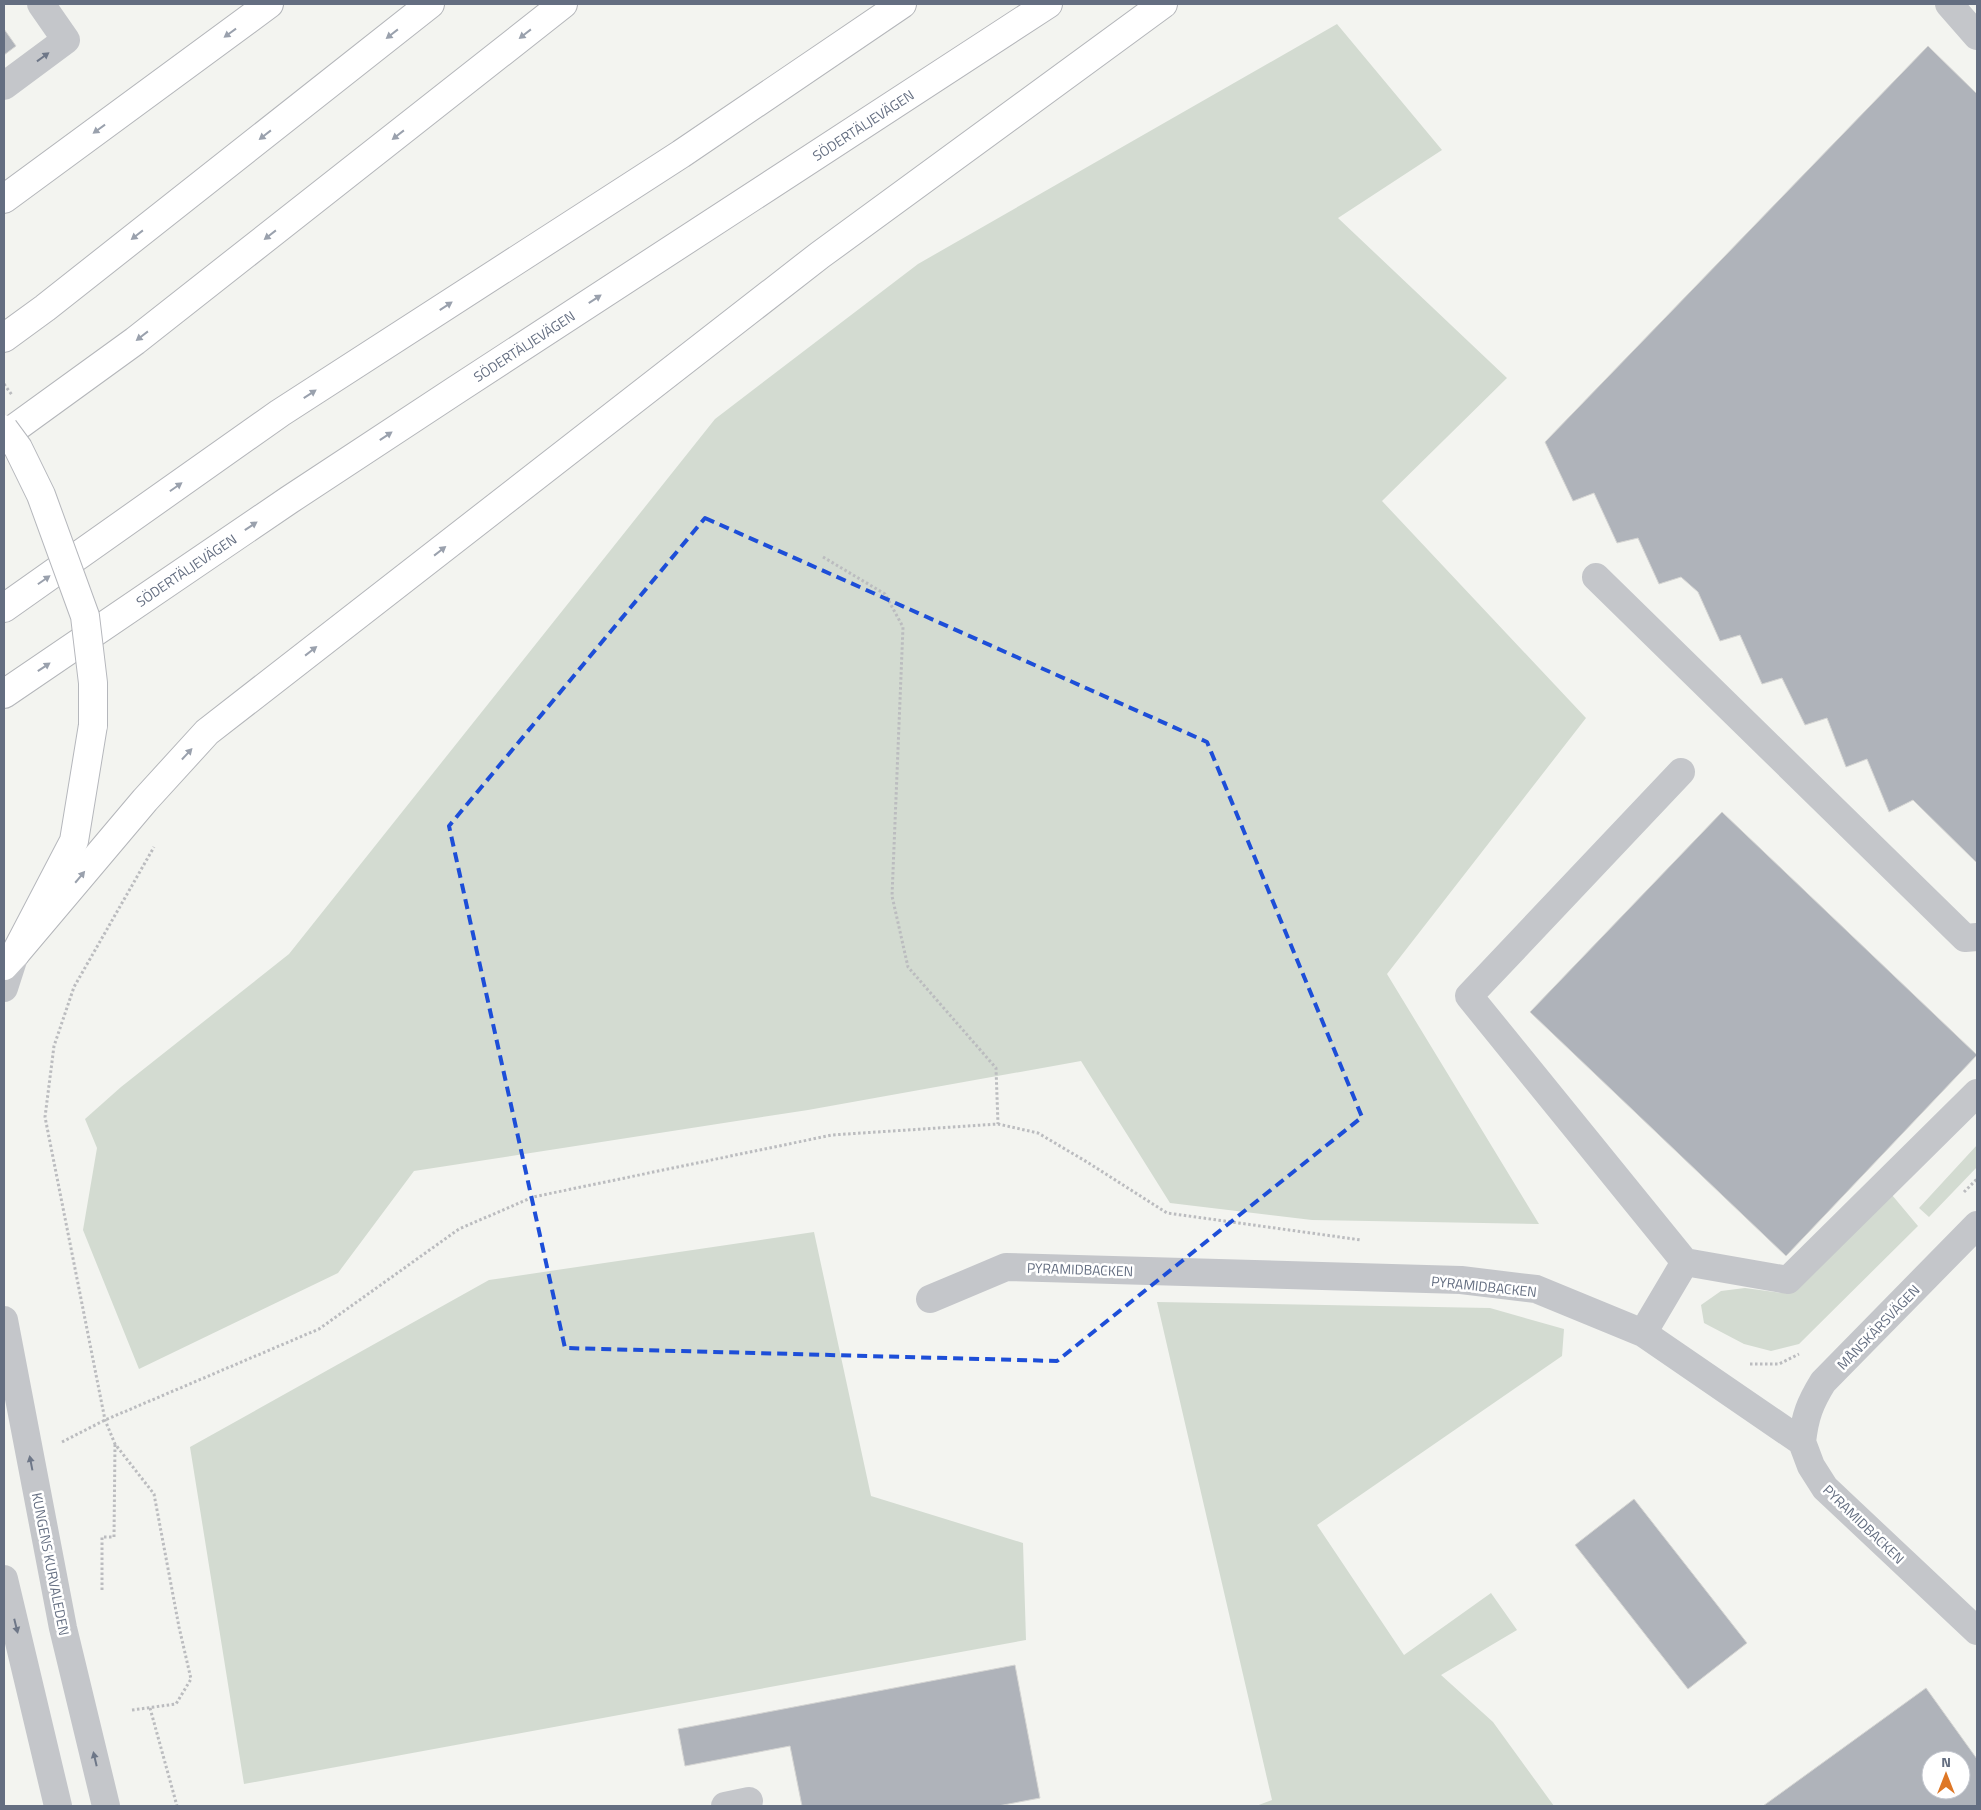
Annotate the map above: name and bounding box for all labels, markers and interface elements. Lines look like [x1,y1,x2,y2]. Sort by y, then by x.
one-way arrow [224,27,237,38]
one-way arrow [385,29,399,39]
one-way arrow [518,29,532,39]
one-way arrow [36,52,49,63]
street label: SÖDERTÄLJEVÄGEN [808,84,918,166]
one-way arrow [92,124,106,134]
one-way arrow [259,129,272,140]
one-way arrow [391,129,404,140]
one-way arrow [131,230,144,241]
one-way arrow [264,230,277,241]
one-way arrow [588,294,602,304]
one-way arrow [440,301,453,310]
street label: SÖDERTÄLJEVÄGEN [469,305,579,387]
one-way arrow [136,330,149,341]
one-way arrow [303,389,317,399]
one-way arrow [379,431,393,441]
one-way arrow [170,482,183,492]
one-way arrow [244,521,257,531]
street label: SÖDERTÄLJEVÄGEN [131,528,241,612]
one-way arrow [433,546,447,556]
one-way arrow [37,575,50,585]
one-way arrow [305,645,318,656]
one-way arrow [37,662,51,672]
one-way arrow [181,749,193,761]
one-way arrow [74,871,86,883]
street label: PYRAMIDBACKEN [1027,1257,1133,1281]
street label: PYRAMIDBACKEN [1430,1270,1538,1302]
street label: MÅNSKÄRSVÄGEN [1832,1280,1924,1374]
one-way arrow [27,1455,35,1471]
street label: PYRAMIDBACKEN [1819,1480,1909,1568]
street label: KUNGENS KURVALEDEN [27,1491,75,1637]
one-way arrow [12,1619,20,1634]
north arrow [1921,1750,1971,1800]
one-way arrow [91,1751,99,1766]
text: N [1941,1751,1951,1772]

